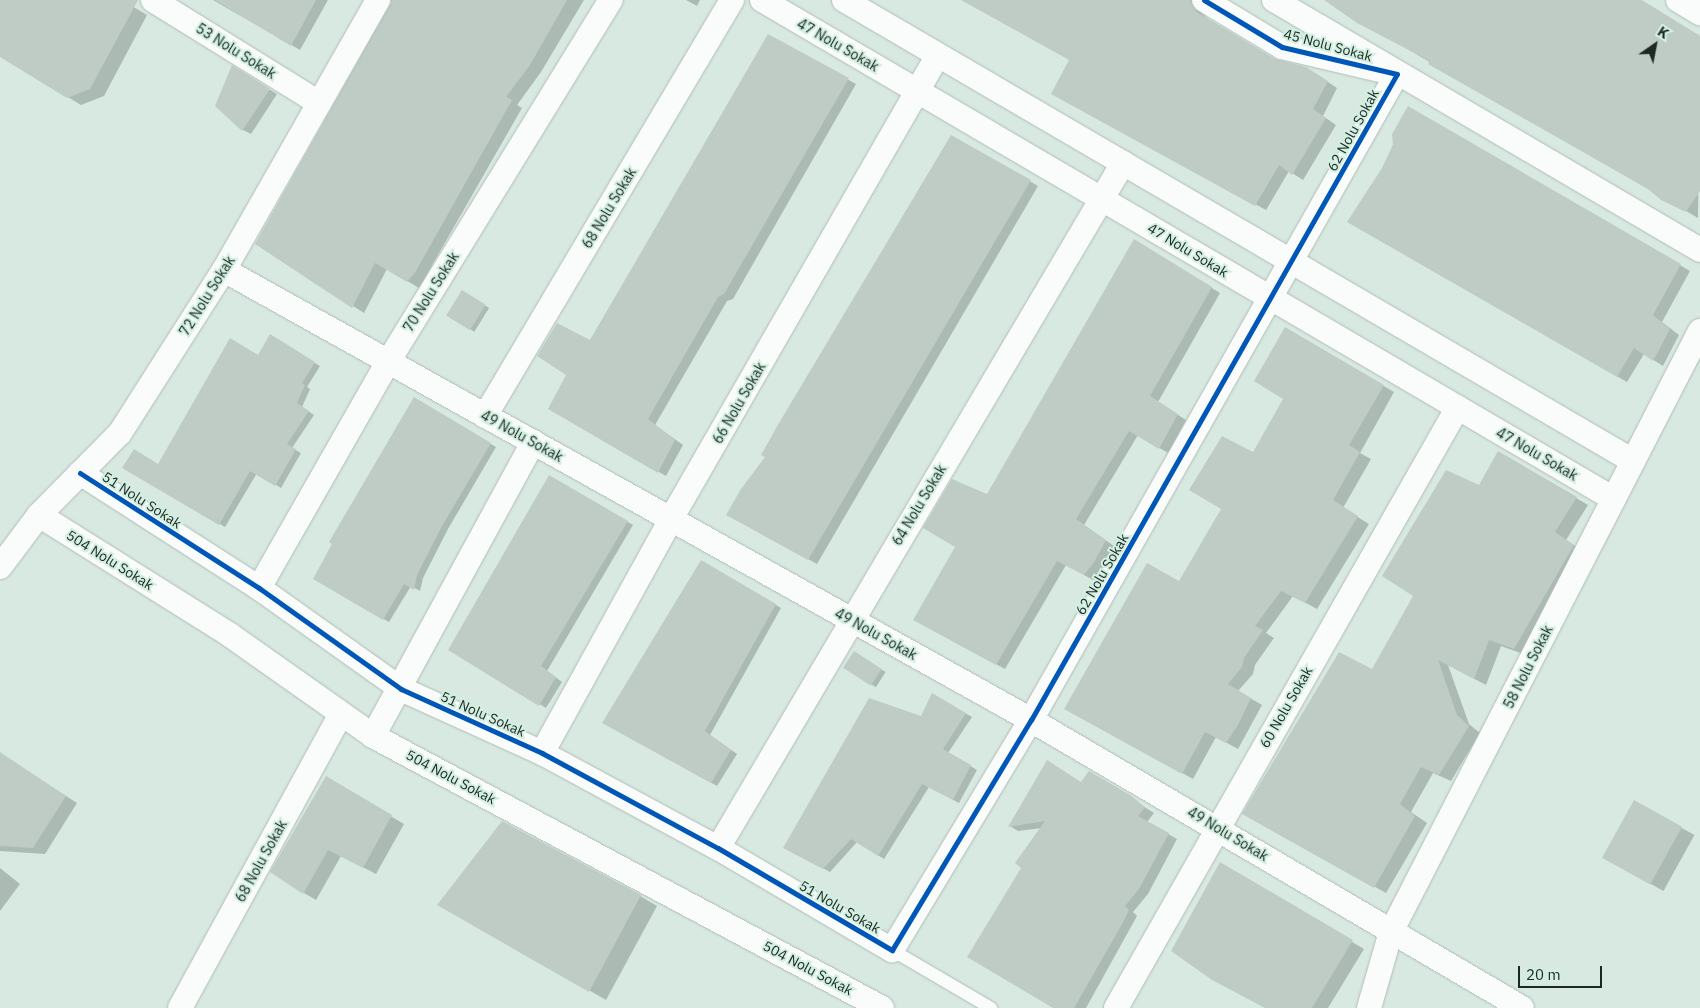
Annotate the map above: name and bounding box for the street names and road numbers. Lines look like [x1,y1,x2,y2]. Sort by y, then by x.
street label: 47 Nolu Sokak [794,15,882,75]
street label: 53 Nolu Sokak [193,20,279,82]
street label: 45 Nolu Sokak [1282,25,1374,65]
street label: 62 Nolu Sokak [1324,86,1382,174]
street label: 68 Nolu Sokak [578,165,640,251]
street label: 47 Nolu Sokak [1145,219,1231,281]
street label: 70 Nolu Sokak [400,249,462,335]
street label: 72 Nolu Sokak [176,253,238,339]
street label: 66 Nolu Sokak [709,359,769,447]
street label: 49 Nolu Sokak [478,407,566,465]
street label: 47 Nolu Sokak [1493,424,1581,484]
street label: 64 Nolu Sokak [888,462,950,548]
street label: 51 Nolu Sokak [99,468,185,532]
street label: 504 Nolu Sokak [63,527,157,593]
street label: 62 Nolu Sokak [1072,530,1132,618]
street label: 49 Nolu Sokak [832,605,920,663]
street label: 58 Nolu Sokak [1500,623,1556,711]
street label: 60 Nolu Sokak [1256,663,1316,751]
street label: 51 Nolu Sokak [438,688,528,740]
street label: 504 Nolu Sokak [403,746,499,808]
street label: 49 Nolu Sokak [1185,803,1271,865]
street label: 68 Nolu Sokak [232,817,290,905]
street label: 51 Nolu Sokak [796,877,884,937]
street label: 504 Nolu Sokak [760,937,856,999]

